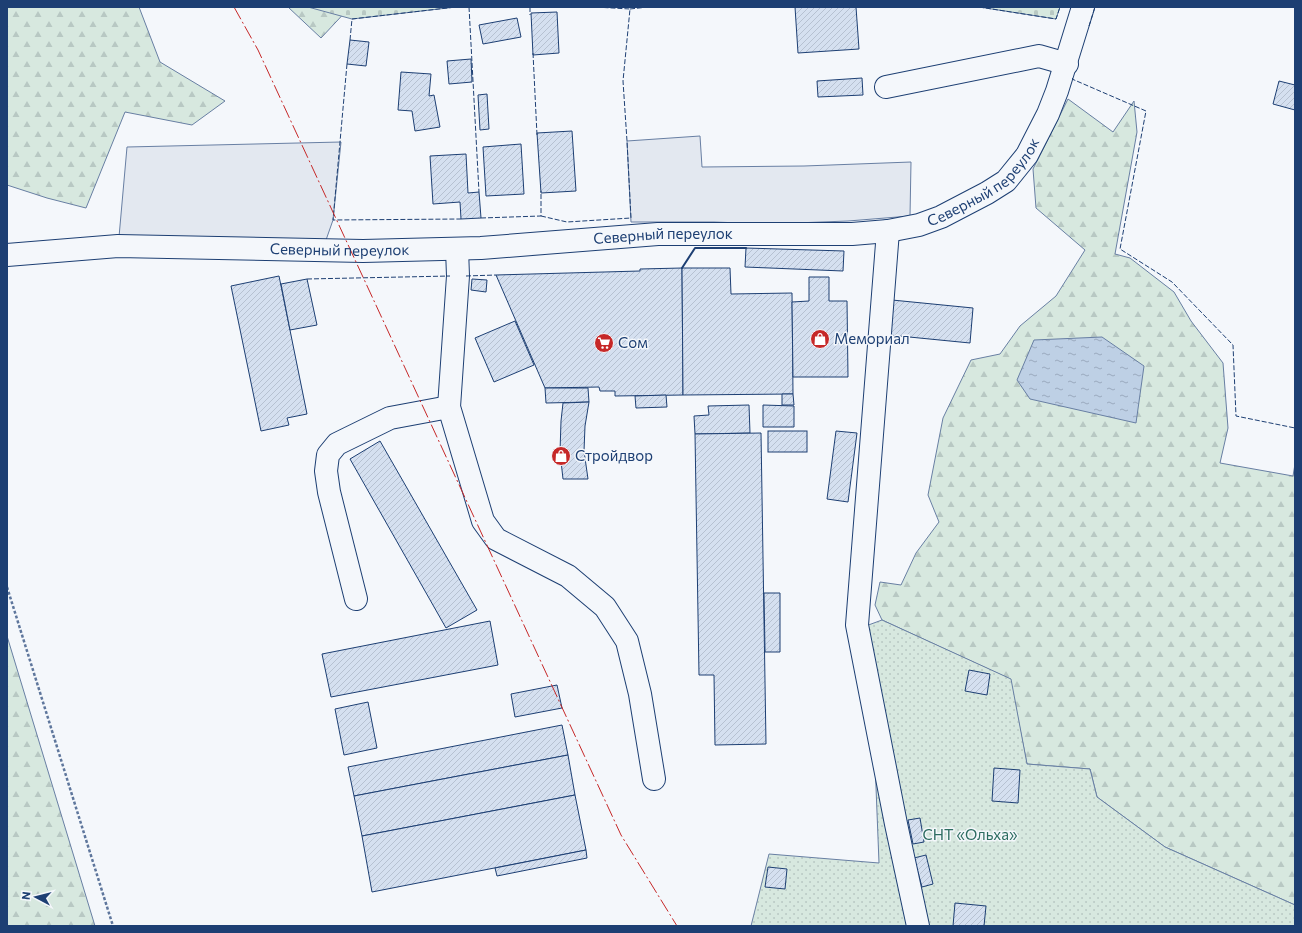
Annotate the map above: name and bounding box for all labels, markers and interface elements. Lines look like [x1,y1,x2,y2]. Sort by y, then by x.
street label: Северный переулок [924,134,1042,229]
street label: Северный переулок [593,224,733,247]
street label: Северный переулок [270,239,410,259]
shop icon: Мемориал [809,328,831,350]
place label: Мемориал [834,329,910,347]
supermarket icon: Сом [593,332,615,354]
place label: Сом [618,333,648,351]
shop icon: Стройдвор [550,445,572,467]
place label: Стройдвор [575,446,653,464]
park label: СНТ «Ольха» [922,825,1018,843]
north arrow [16,877,56,917]
text: N [19,891,33,901]

